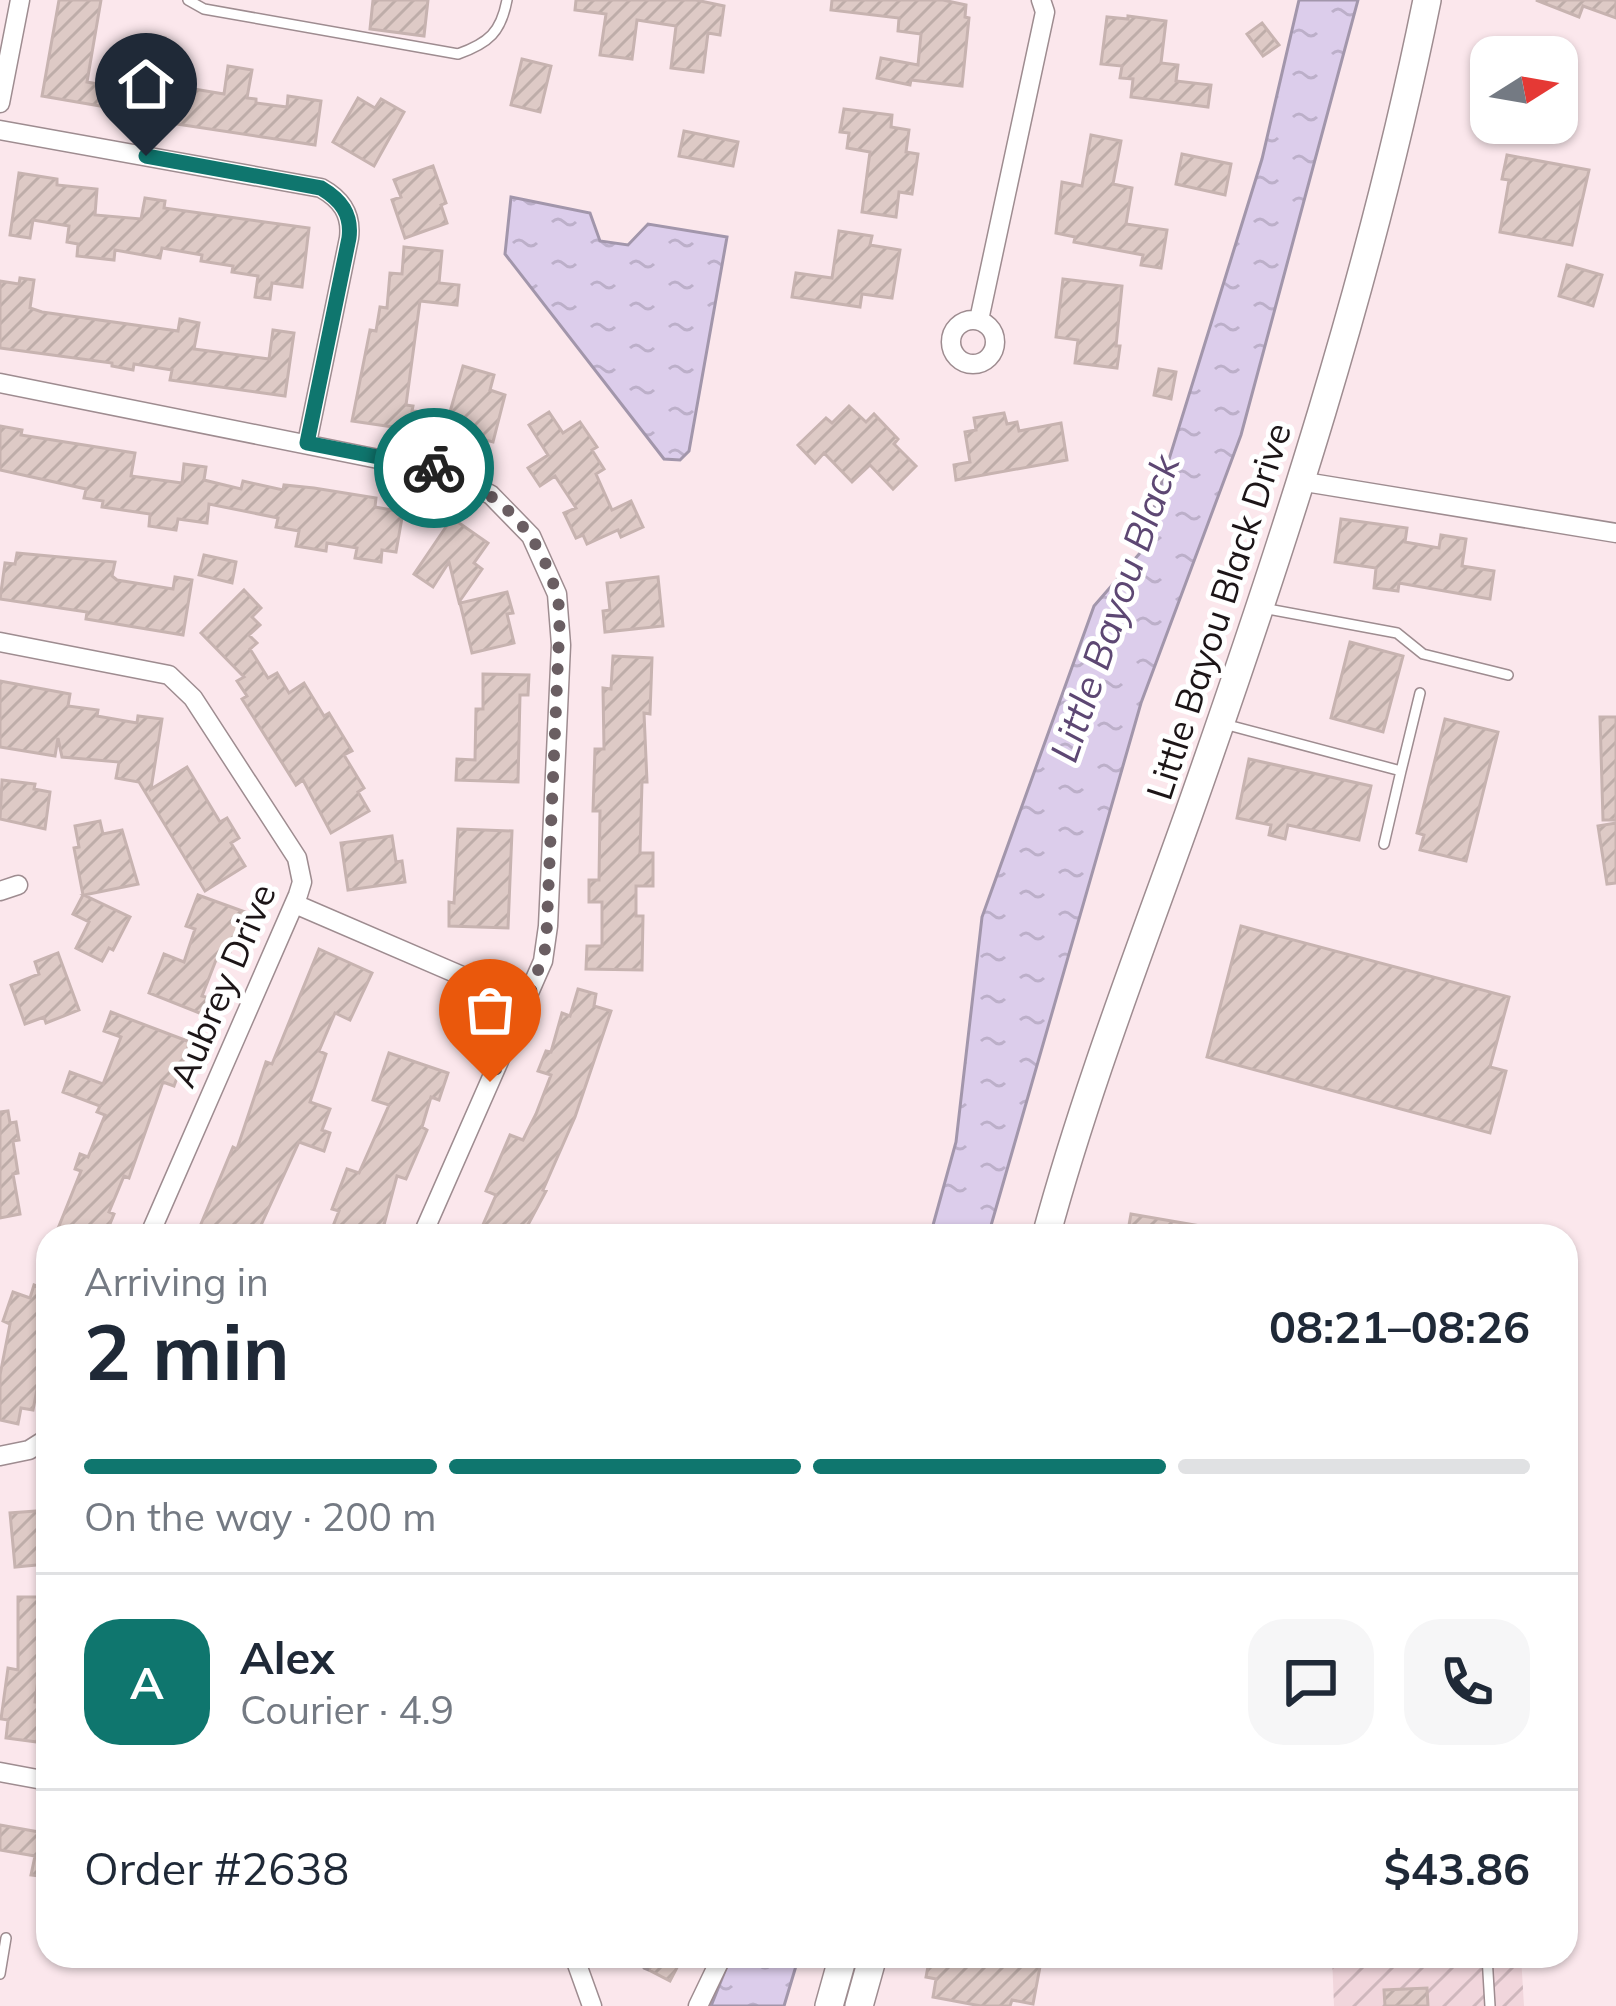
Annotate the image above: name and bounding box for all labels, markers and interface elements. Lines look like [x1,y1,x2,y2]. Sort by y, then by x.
pin [95,33,197,156]
north arrow [1470,36,1578,144]
map controls [1470,36,1578,144]
icon: home [113,51,179,117]
courier [374,408,494,528]
street label: Little Bayou Black Drive [1136,417,1300,805]
icon: bike [401,435,467,501]
water label: Little Bayou Black [1038,447,1190,768]
street label: Aubrey Drive [159,877,285,1093]
pin [439,959,541,1082]
icon: bag [457,977,523,1043]
text: Arriving in [84,1257,269,1306]
text: 08:21–08:26 [1269,1298,1530,1354]
text: 2 min [84,1302,290,1400]
text: On the way · 200 m [84,1492,436,1541]
button: chat [1248,1619,1374,1745]
button: phone [1404,1619,1530,1745]
text: Alex [240,1629,335,1685]
text: A [130,1654,164,1710]
text: Courier · 4.9 [240,1685,454,1734]
text: Order #2638 [84,1840,349,1896]
text: $43.86 [1384,1840,1530,1896]

